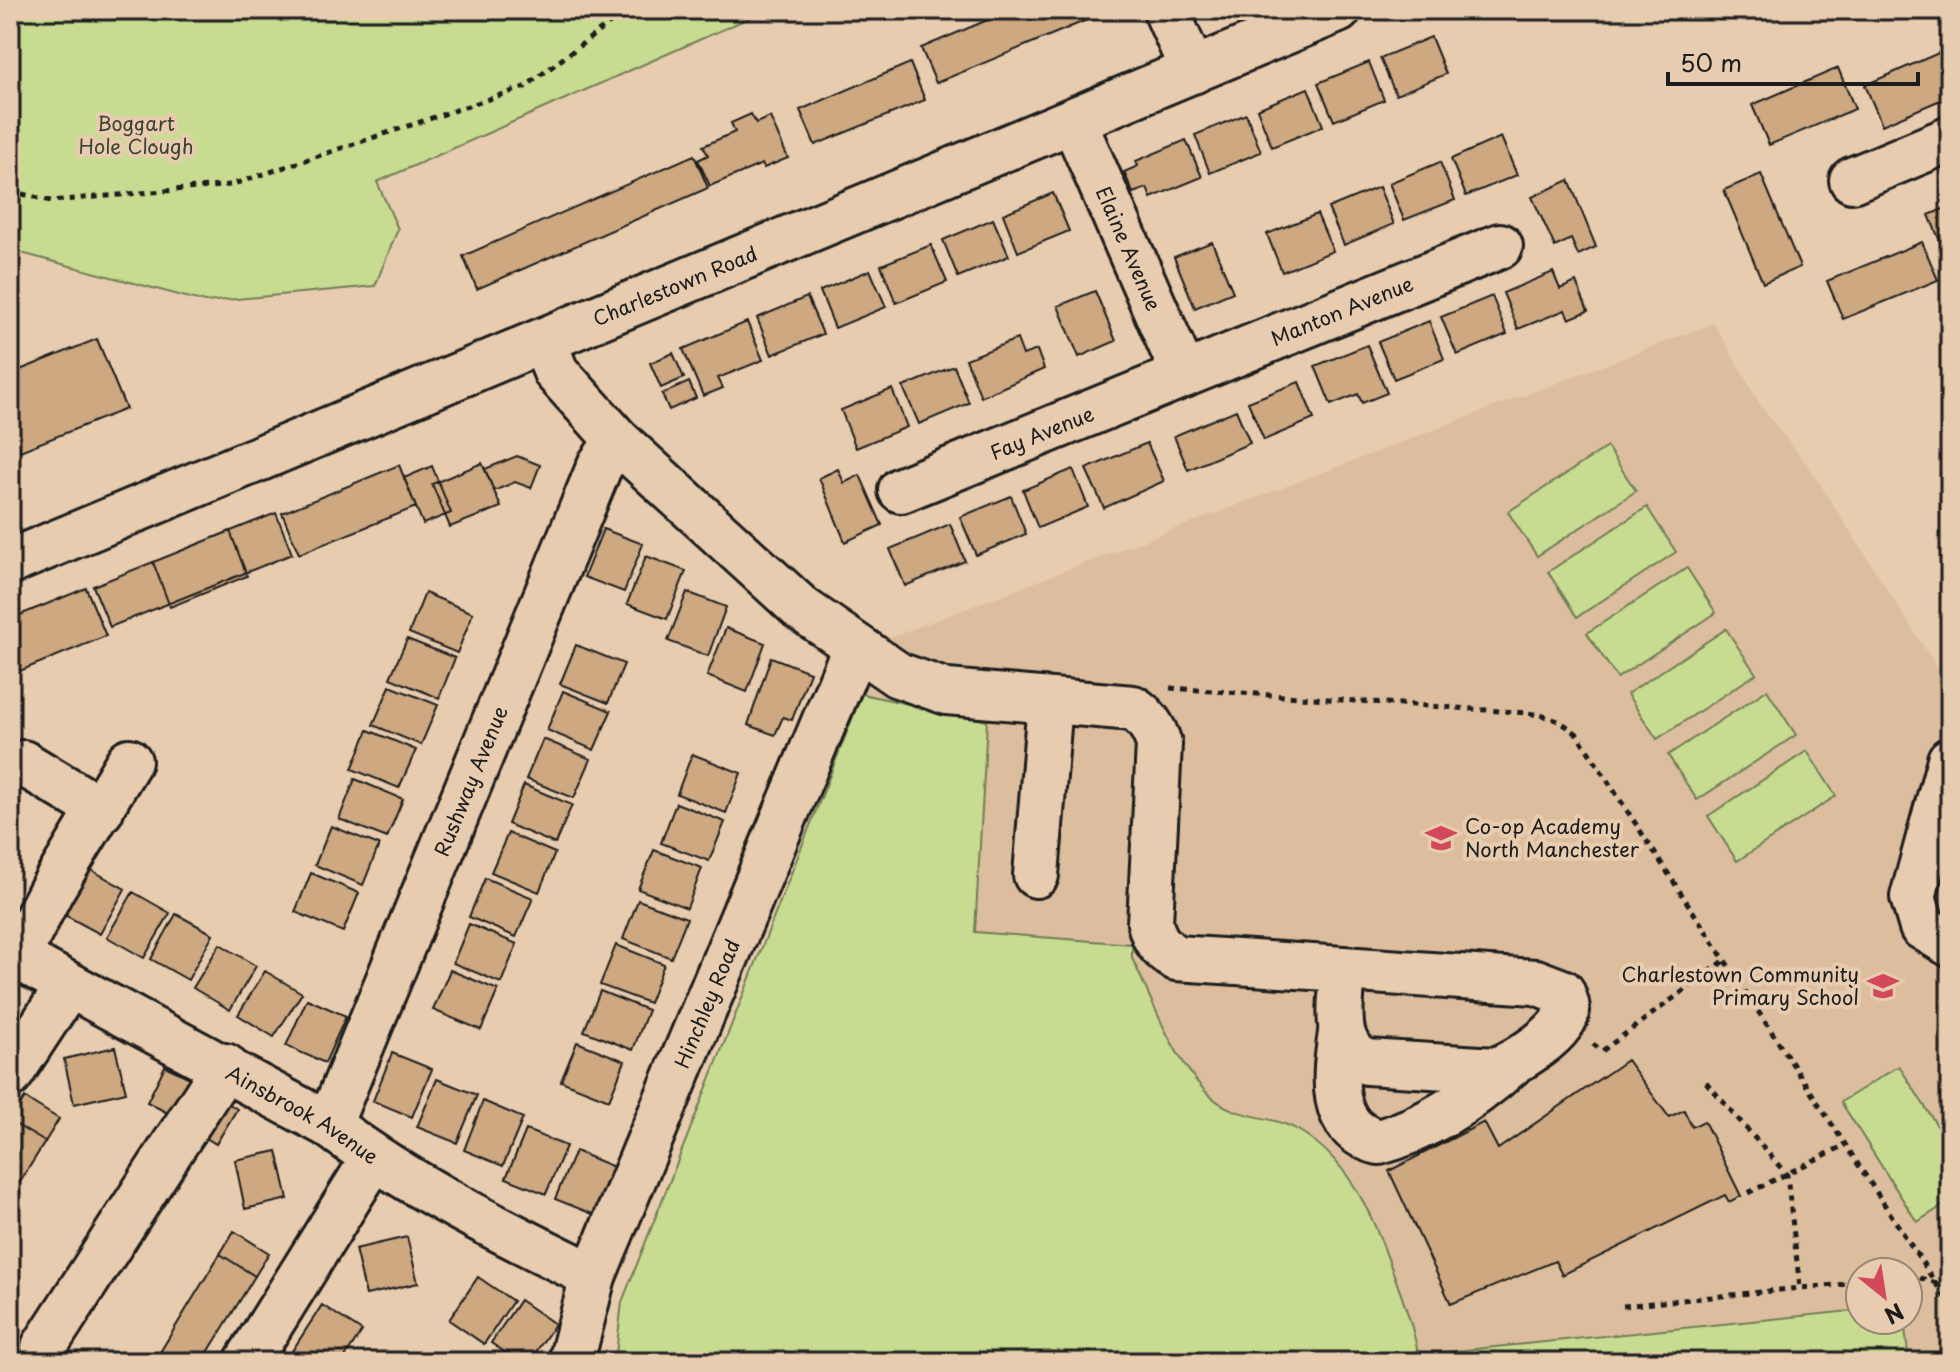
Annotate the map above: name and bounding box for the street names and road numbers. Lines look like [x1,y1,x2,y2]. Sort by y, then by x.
street label: Elaine Avenue [1089,182,1169,316]
street label: Charlestown Road [588,238,762,333]
street label: Manton Avenue [1266,268,1418,353]
street label: Fay Avenue [985,398,1098,467]
street label: Rushway Avenue [426,701,515,861]
street label: Hinchley Road [666,934,747,1073]
street label: Ainsbrook Avenue [221,1057,385,1171]

